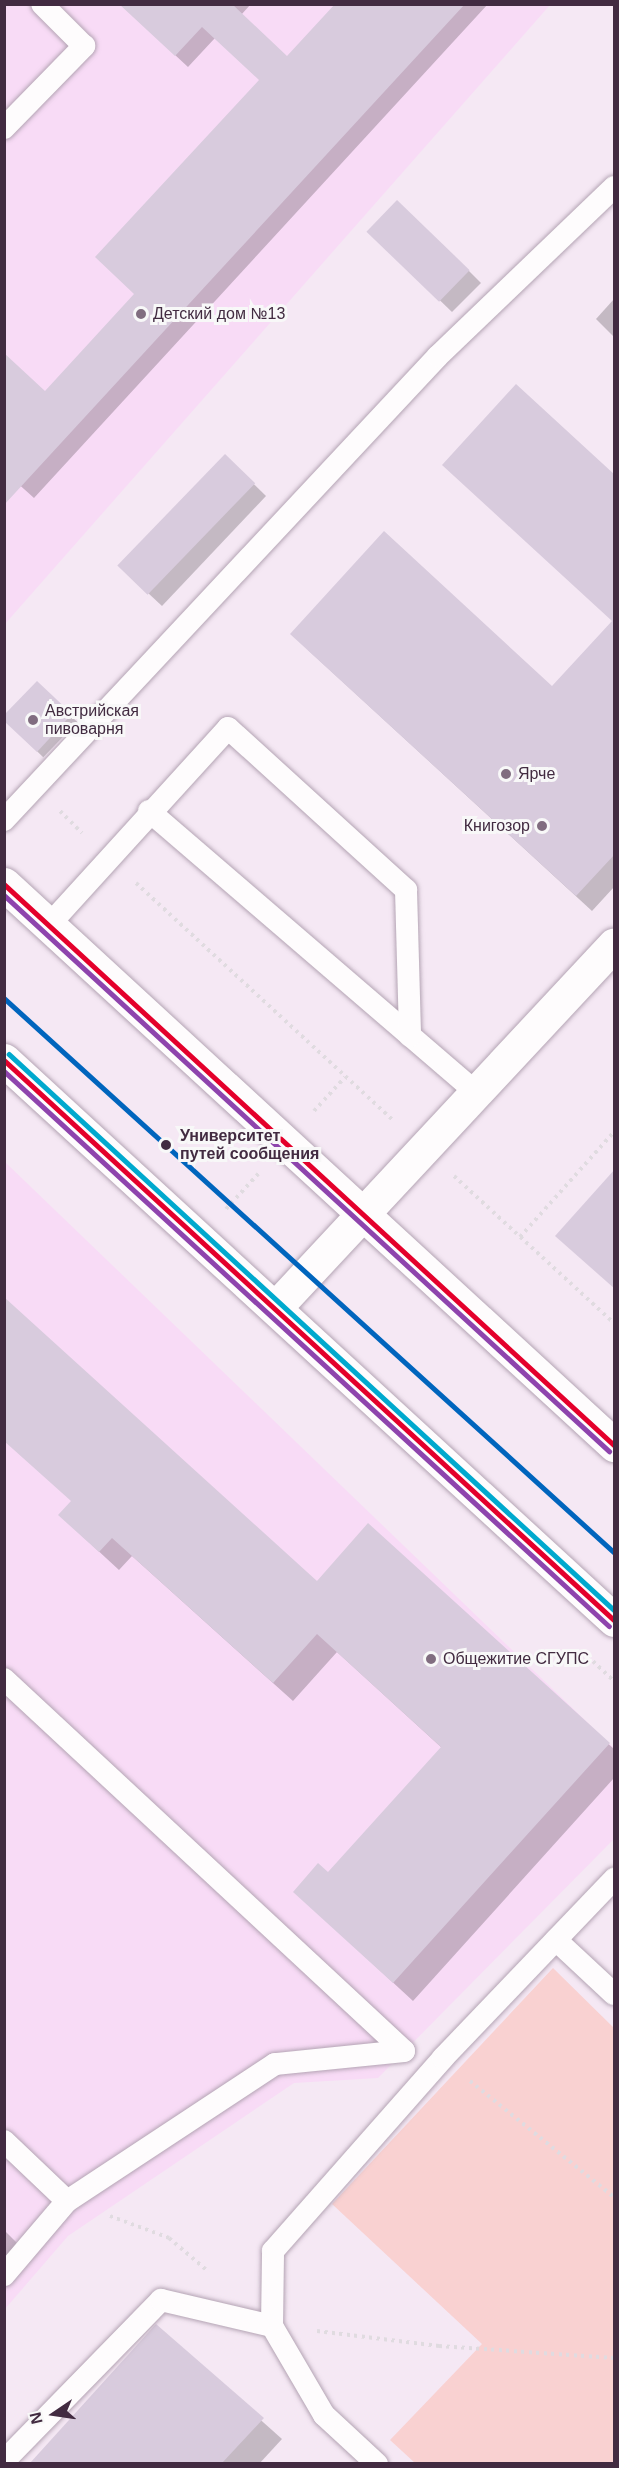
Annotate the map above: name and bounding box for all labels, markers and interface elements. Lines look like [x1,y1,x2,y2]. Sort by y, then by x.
place label: Детский дом №13 [153,304,285,324]
marker: Детский дом №13 [134,307,148,321]
place label: Австрийская пивоварня [45,701,139,739]
marker: Австрийская пивоварня [26,713,40,727]
place label: Ярче [518,764,555,784]
marker: Ярче [499,767,513,781]
place label: Книгозор [464,816,530,836]
marker: Книгозор [535,819,549,833]
place label: Университет путей сообщения [180,1126,319,1164]
marker: Университет путей сообщения [157,1136,175,1154]
place label: Общежитие СГУПС [443,1649,589,1669]
marker: Общежитие СГУПС [424,1652,438,1666]
north arrow [24,2384,84,2444]
text: N [26,2411,46,2426]

